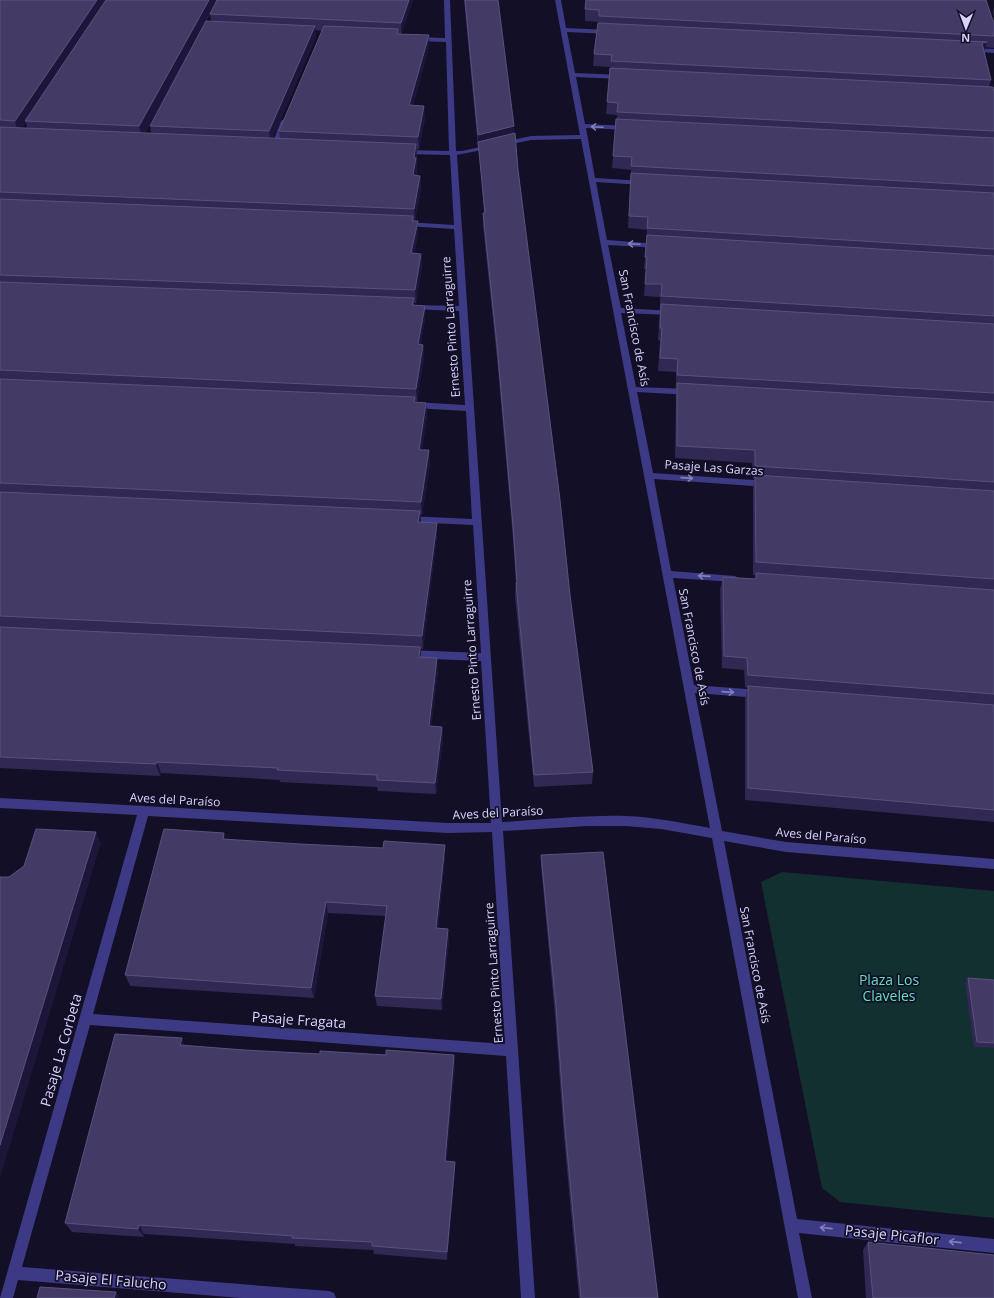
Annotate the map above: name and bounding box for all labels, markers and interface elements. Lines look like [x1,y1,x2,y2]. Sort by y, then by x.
north arrow [946,8,986,48]
text: N [961,31,970,46]
one-way arrow [591,123,604,130]
one-way arrow [628,241,641,248]
street label: Ernesto Pinto Larraguirre [437,256,464,398]
street label: San Francisco de Asís [615,268,654,388]
street label: Pasaje Las Garzas [664,456,764,479]
one-way arrow [680,475,693,482]
one-way arrow [698,573,711,580]
street label: Ernesto Pinto Larraguirre [458,579,485,721]
street label: San Francisco de Asís [675,587,714,707]
one-way arrow [721,688,734,695]
street label: Aves del Paraíso [129,789,221,810]
street label: Aves del Paraíso [452,802,544,823]
street label: Aves del Paraíso [775,823,867,848]
street label: Ernesto Pinto Larraguirre [480,902,507,1044]
street label: San Francisco de Asís [736,905,775,1025]
park label: Plaza Los Claveles [859,970,919,1005]
street label: Pasaje La Corbeta [35,991,86,1109]
street label: Pasaje Fragata [251,1007,347,1032]
street label: Pasaje Picaflor [844,1220,940,1249]
one-way arrow [820,1225,833,1232]
one-way arrow [949,1238,962,1246]
street label: Pasaje El Falucho [55,1265,167,1294]

